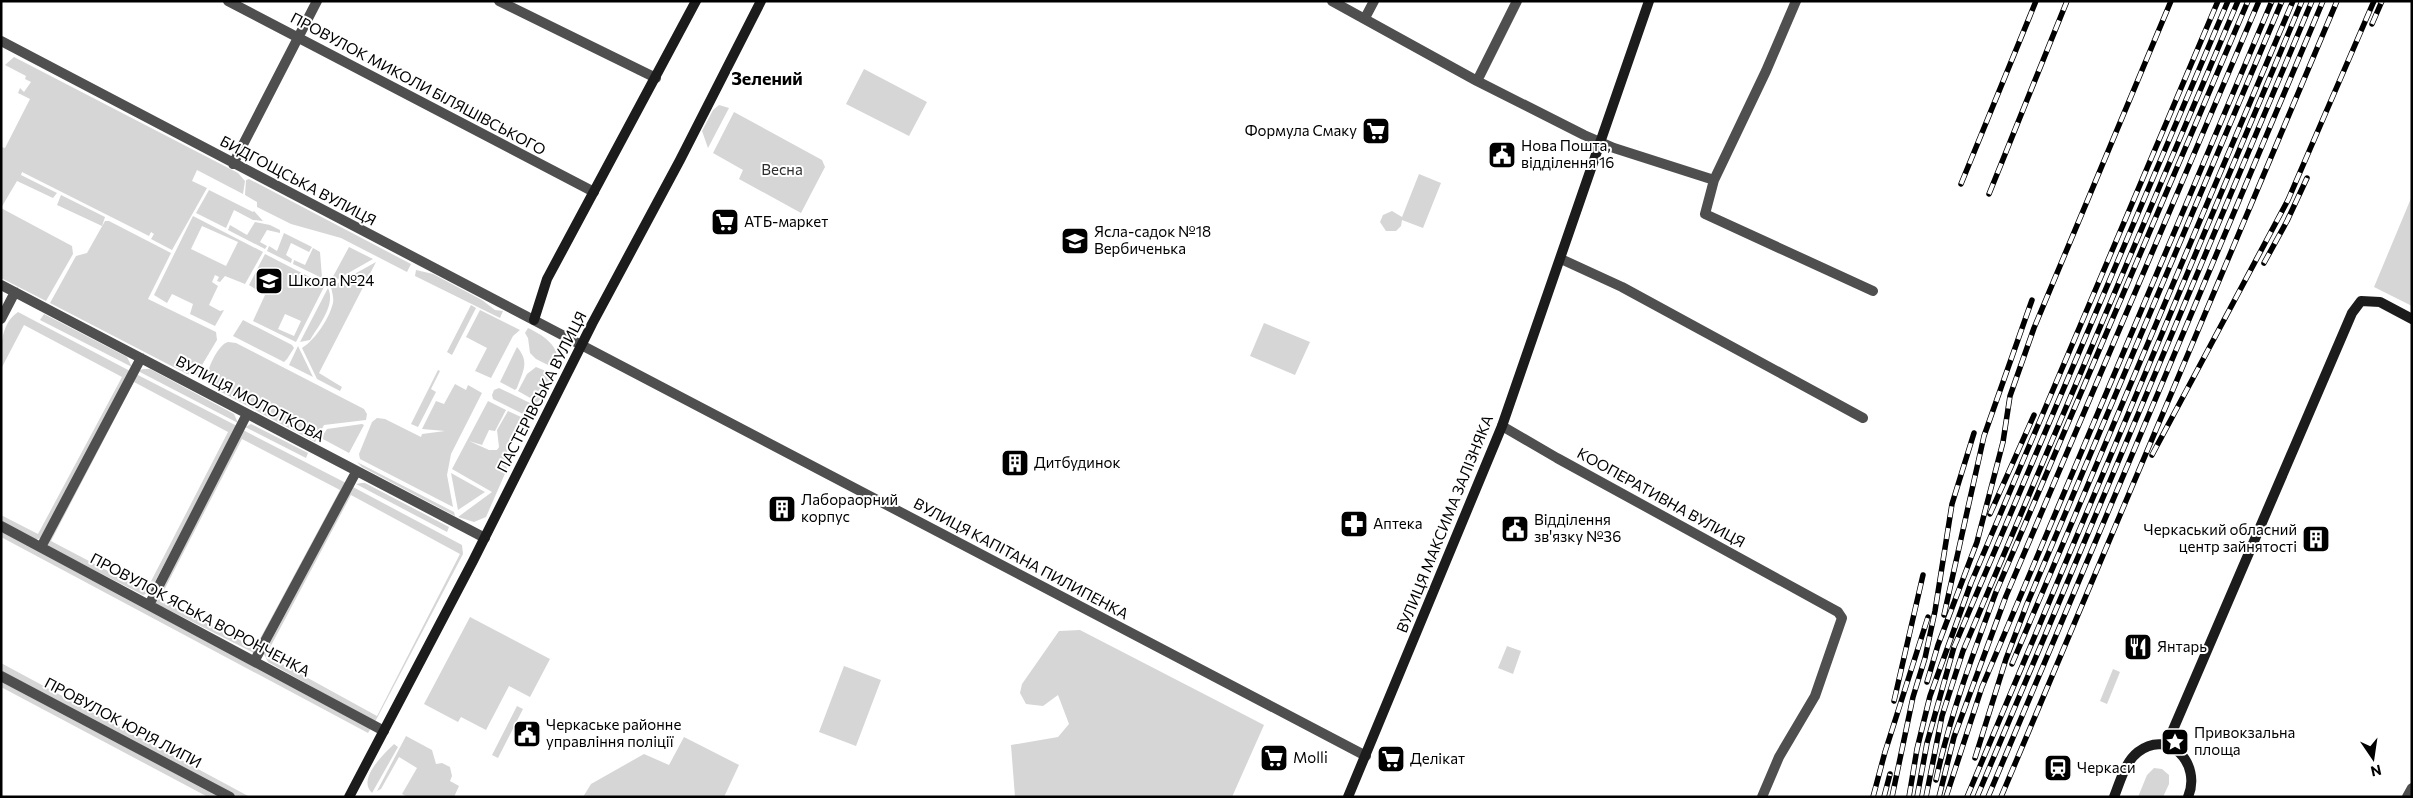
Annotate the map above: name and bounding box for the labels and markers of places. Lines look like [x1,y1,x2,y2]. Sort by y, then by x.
supermarket icon: Формула Смаку [1361,116,1391,146]
place label: Формула Смаку [1245,121,1357,139]
place label: Нова Пошта, відділення 16 [1521,136,1614,171]
public building icon: Нова Пошта, відділення 16 [1487,140,1517,170]
supermarket icon: АТБ-маркет [710,207,740,237]
place label: АТБ-маркет [744,212,828,230]
place label: Ясла-садок №18 Вербиченька [1094,222,1211,257]
school or university icon: Ясла-садок №18 Вербиченька [1060,226,1090,256]
school or university icon: Школа №24 [254,266,284,296]
place label: Школа №24 [288,271,374,289]
building icon: Дитбудинок [1000,448,1030,478]
place label: Дитбудинок [1034,453,1120,471]
place label: Лабораорний корпус [801,490,898,525]
building icon: Лабораорний корпус [767,494,797,524]
pharmacy icon: Аптека [1339,509,1369,539]
place label: Відділення зв'язку №36 [1534,510,1621,545]
place label: Аптека [1373,514,1423,532]
public building icon: Відділення зв'язку №36 [1500,514,1530,544]
place label: Черкаський обласний центр зайнятості [2144,520,2297,555]
building icon: Черкаський обласний центр зайнятості [2301,524,2331,554]
restaurant icon: Янтарь [2123,632,2153,662]
place label: Янтарь [2157,637,2207,655]
place label: Черкаське районне управління поліції [546,715,681,750]
public building icon: Черкаське районне управління поліції [512,719,542,749]
place label: Привокзальна площа [2194,723,2295,758]
place icon: Привокзальна площа [2160,727,2190,757]
supermarket icon: Molli [1259,743,1289,773]
supermarket icon: Делікат [1376,744,1406,774]
place label: Molli [1293,748,1328,766]
place label: Делікат [1410,749,1465,767]
station icon: Черкаси [2043,753,2073,783]
place label: Черкаси [2077,758,2136,776]

